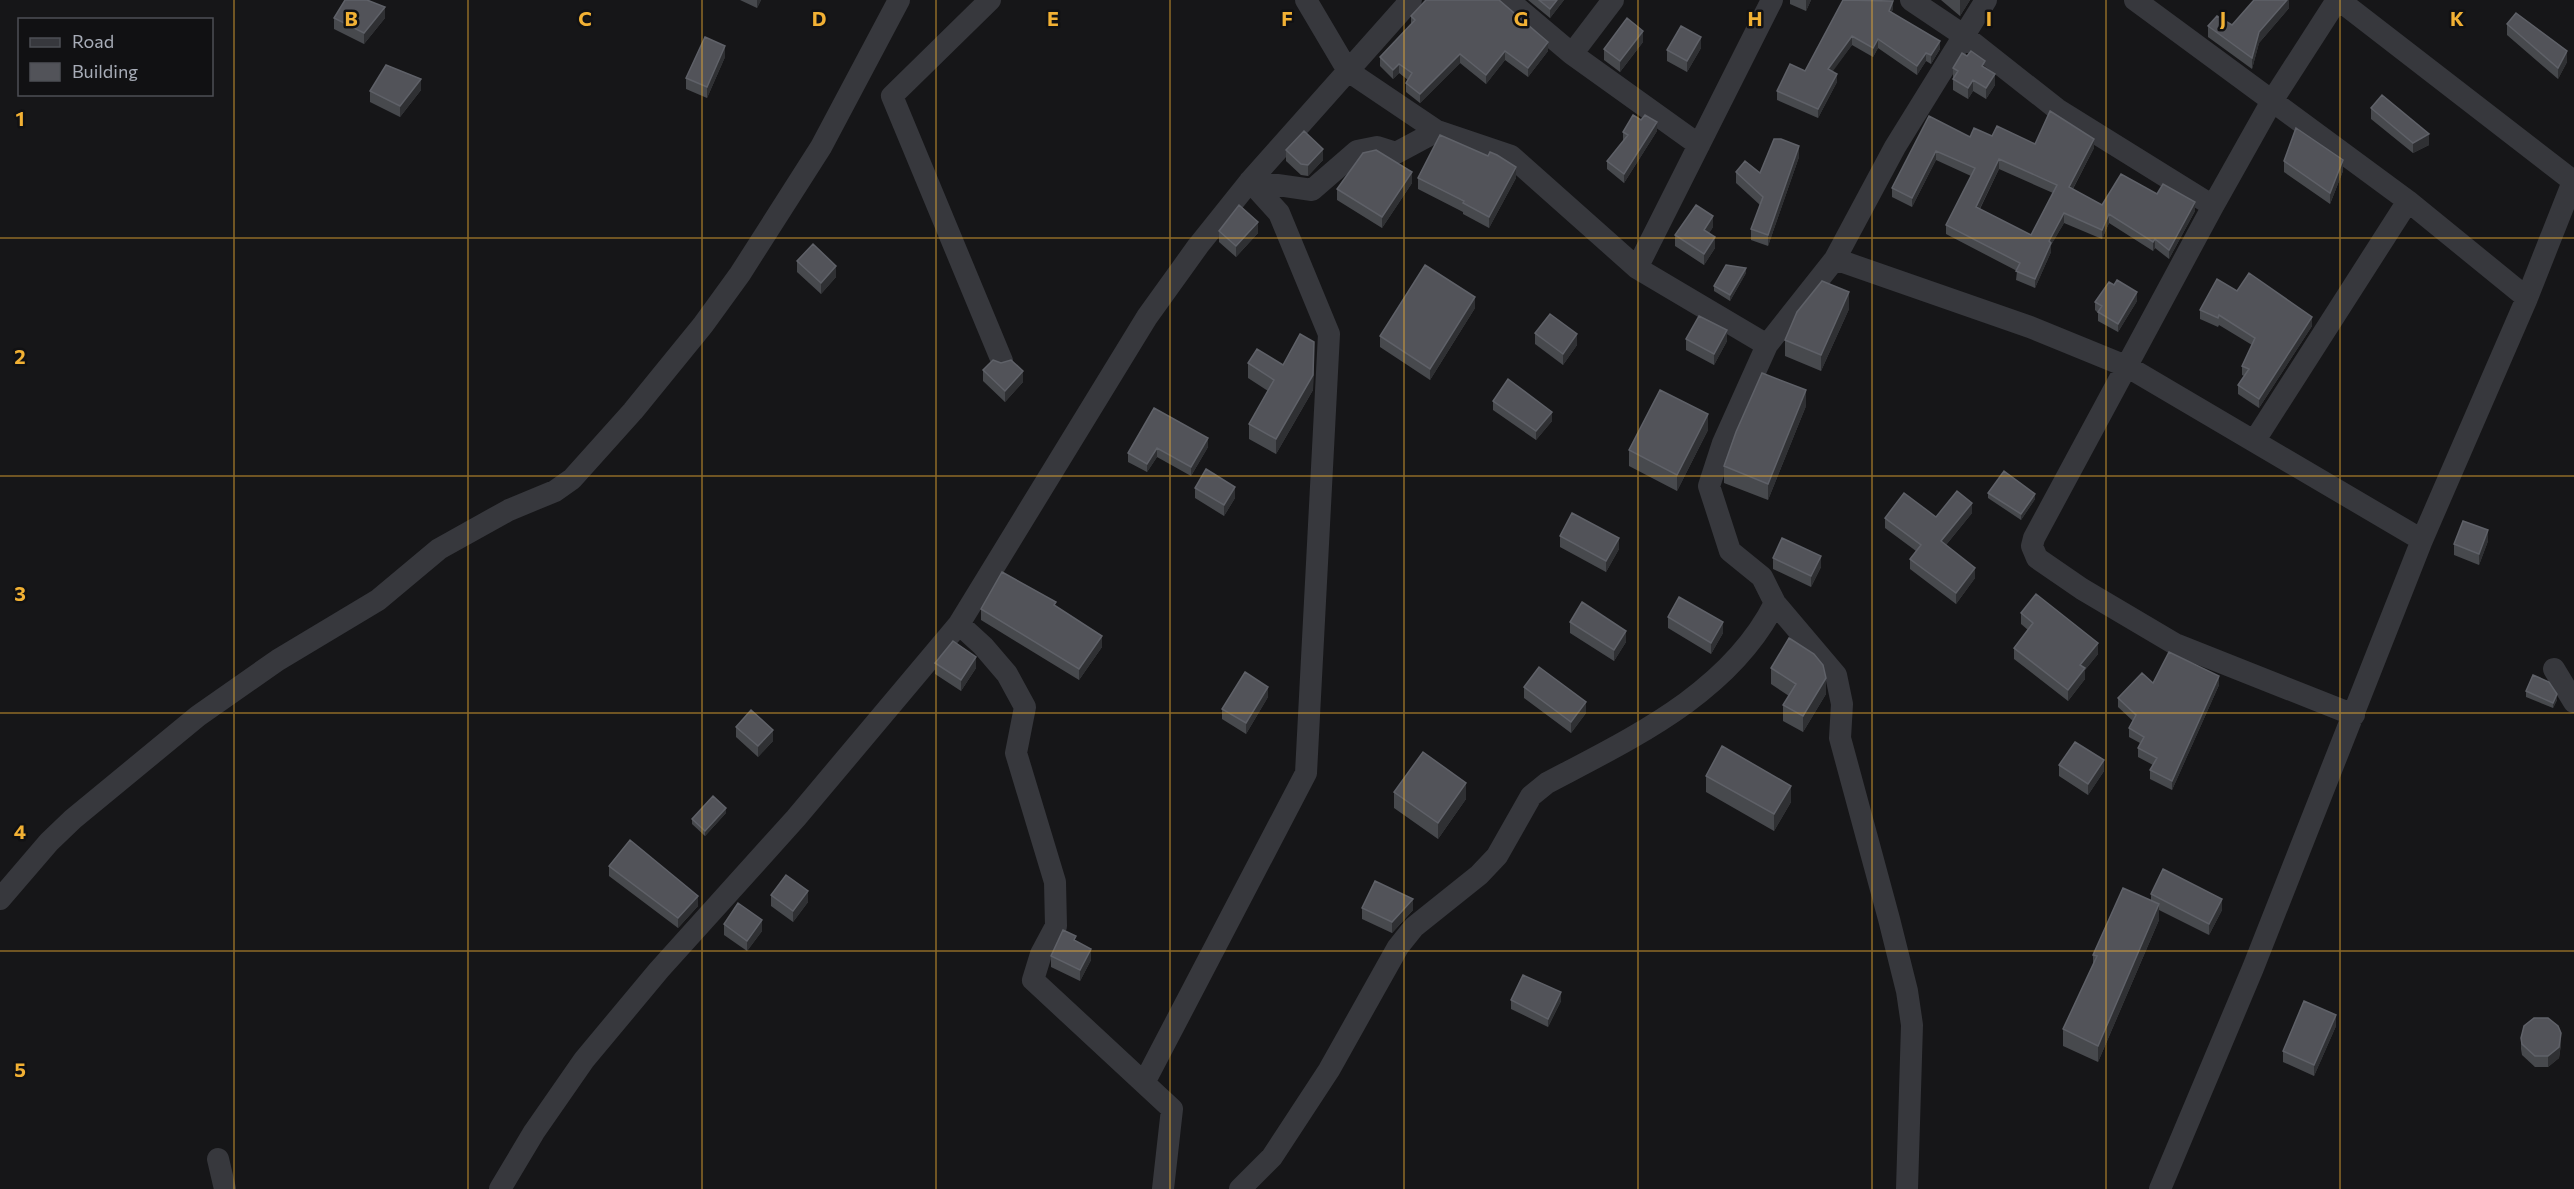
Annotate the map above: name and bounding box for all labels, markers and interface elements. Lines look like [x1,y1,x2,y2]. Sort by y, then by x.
text: B [344,6,358,30]
text: C [578,6,592,30]
text: D [812,6,826,30]
text: E [1047,6,1059,30]
text: F [1281,6,1293,30]
text: G [1514,6,1528,30]
text: H [1748,6,1763,30]
text: I [1986,6,1992,30]
text: J [2220,6,2226,30]
text: K [2450,6,2464,30]
legend [18,18,213,96]
text: Road [72,30,114,52]
text: Building [72,60,138,82]
text: 1 [15,106,25,130]
text: 2 [14,344,26,368]
text: 3 [14,581,26,605]
text: 4 [14,819,26,843]
text: 5 [14,1057,26,1081]

